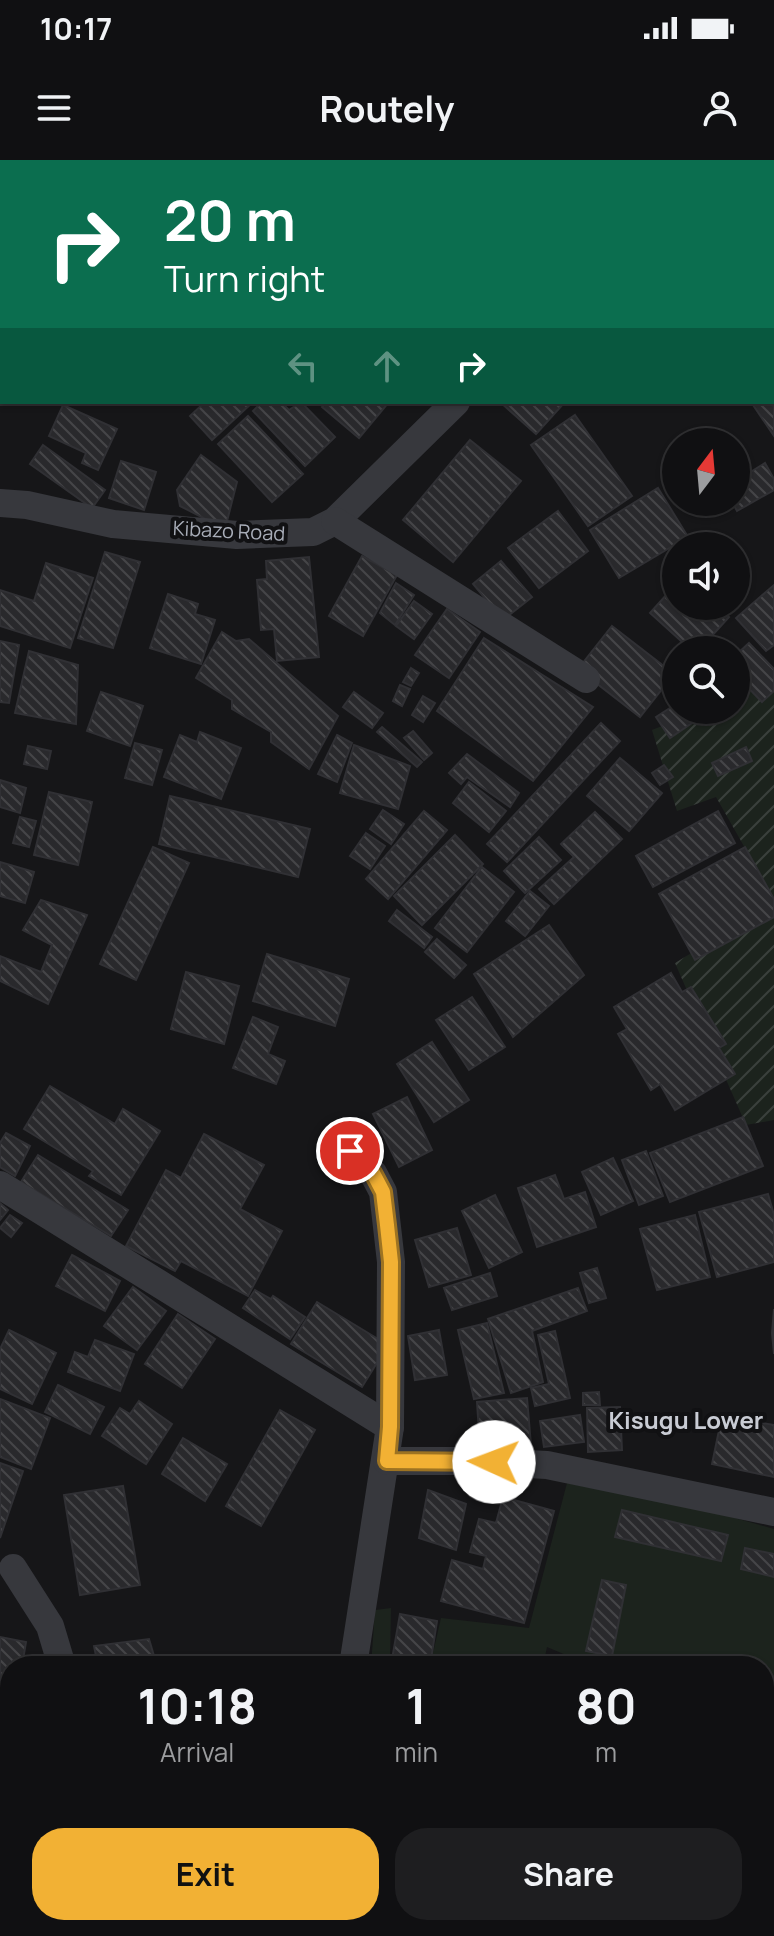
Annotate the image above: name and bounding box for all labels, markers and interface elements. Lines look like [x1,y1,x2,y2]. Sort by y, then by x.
text: 10:17 [40,8,112,49]
text: Routely [319,84,455,133]
icon: menu [32,86,76,130]
icon: person [698,86,742,130]
text: 20 m [164,181,296,258]
icon: right [32,192,136,296]
text: Turn right [164,254,325,303]
icon: left [281,344,325,388]
icon: ahead [365,344,409,388]
icon: right [449,344,493,388]
north arrow [662,428,750,516]
map controls [662,428,750,724]
street label: Kibazo Road [172,514,286,547]
button: sound [662,532,750,620]
button: search [662,636,750,724]
pin [316,1117,384,1185]
icon: arrive [328,1129,372,1173]
district label: Kisugu Lower [609,1403,763,1436]
position arrow [452,1420,536,1504]
text: 10:18 [137,1673,257,1738]
text: 1 [406,1673,427,1738]
text: 80 [576,1673,637,1738]
text: Arrival [160,1734,234,1770]
text: min [394,1734,438,1770]
text: m [595,1734,617,1770]
button: Exit [32,1828,379,1920]
button: Share [395,1828,742,1920]

